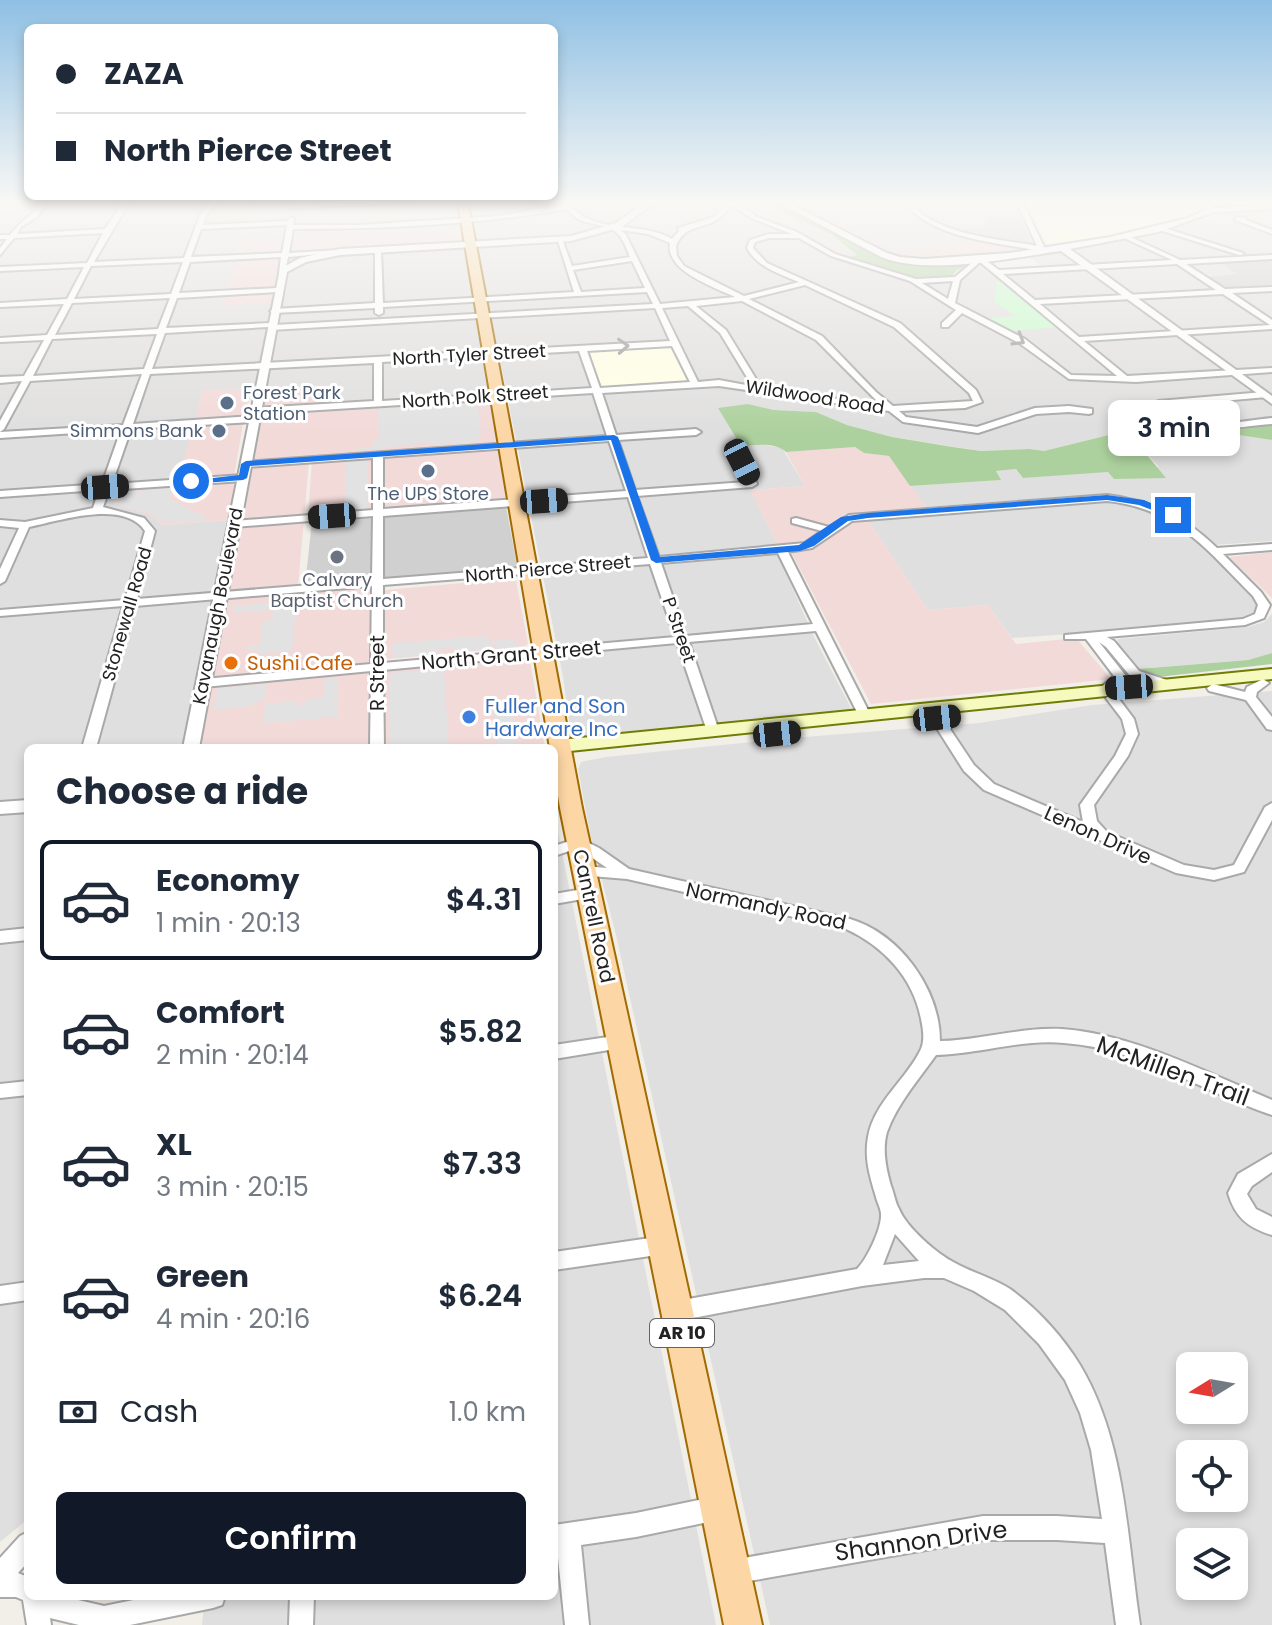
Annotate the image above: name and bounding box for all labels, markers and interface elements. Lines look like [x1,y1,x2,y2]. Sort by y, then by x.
text: ZAZA [104,52,184,95]
text: North Pierce Street [104,129,392,172]
one-way arrow [1010,330,1025,346]
one-way arrow [617,337,630,354]
street label: North Tyler Street [392,338,546,371]
street label: Wildwood Road [744,373,886,420]
street label: North Polk Street [401,379,549,414]
place label: Forest Park Station [243,380,342,426]
marker: Forest Park Station [218,394,236,412]
callout: 3 min [1107,399,1239,455]
text: 3 min [1137,410,1211,446]
place label: Simmons Bank [70,418,204,443]
marker: Simmons Bank [210,422,228,440]
car [720,435,764,489]
marker: The UPS Store [419,462,437,480]
route start [173,463,209,499]
car [80,473,130,501]
place label: The UPS Store [367,481,489,506]
car [519,487,569,515]
route end [1155,497,1191,533]
car [307,502,357,530]
street label: Kavanaugh Boulevard [186,505,249,706]
street label: Stonewall Road [95,544,158,684]
marker: Calvary Baptist Church [328,548,346,566]
street label: North Pierce Street [464,549,632,588]
place label: Calvary Baptist Church [270,567,404,613]
street label: P Street [657,594,702,666]
street label: North Grant Street [420,633,602,677]
street label: R Street [363,635,391,711]
place label: Sushi Cafe [247,649,353,677]
marker: Sushi Cafe [222,654,240,672]
car [1104,673,1154,701]
place label: Fuller and Son Hardware Inc [485,692,625,743]
car [912,704,962,732]
marker: Fuller and Son Hardware Inc [460,708,478,726]
car [752,720,802,748]
text: Choose a ride [56,766,308,817]
street label: Lenon Drive [1040,799,1156,871]
street label: Cantrell Road [566,847,622,985]
text: Economy [156,859,300,902]
icon: car [60,864,132,936]
street label: Normandy Road [683,875,849,937]
text: $4.31 [446,878,522,921]
text: 1 min · 20:13 [156,905,301,941]
text: Comfort [156,991,285,1034]
icon: car [60,996,132,1068]
text: $5.82 [439,1010,522,1053]
street label: McMillen Trail [1092,1028,1254,1113]
text: 2 min · 20:14 [156,1037,309,1073]
text: XL [156,1123,192,1166]
icon: car [60,1128,132,1200]
text: $7.33 [442,1142,522,1185]
text: 3 min · 20:15 [156,1169,309,1205]
text: Green [156,1255,249,1298]
icon: car [60,1260,132,1332]
text: $6.24 [438,1274,522,1317]
text: 4 min · 20:16 [156,1301,310,1337]
road number: AR 10 [650,1319,714,1347]
north arrow [1176,1352,1248,1424]
map controls [1176,1352,1248,1600]
icon: cash [56,1390,100,1434]
text: Cash [120,1390,198,1433]
text: 1.0 km [449,1394,526,1430]
button: locate [1176,1440,1248,1512]
button: Confirm [56,1492,526,1584]
street label: Shannon Drive [833,1512,1009,1569]
button: layers [1176,1528,1248,1600]

